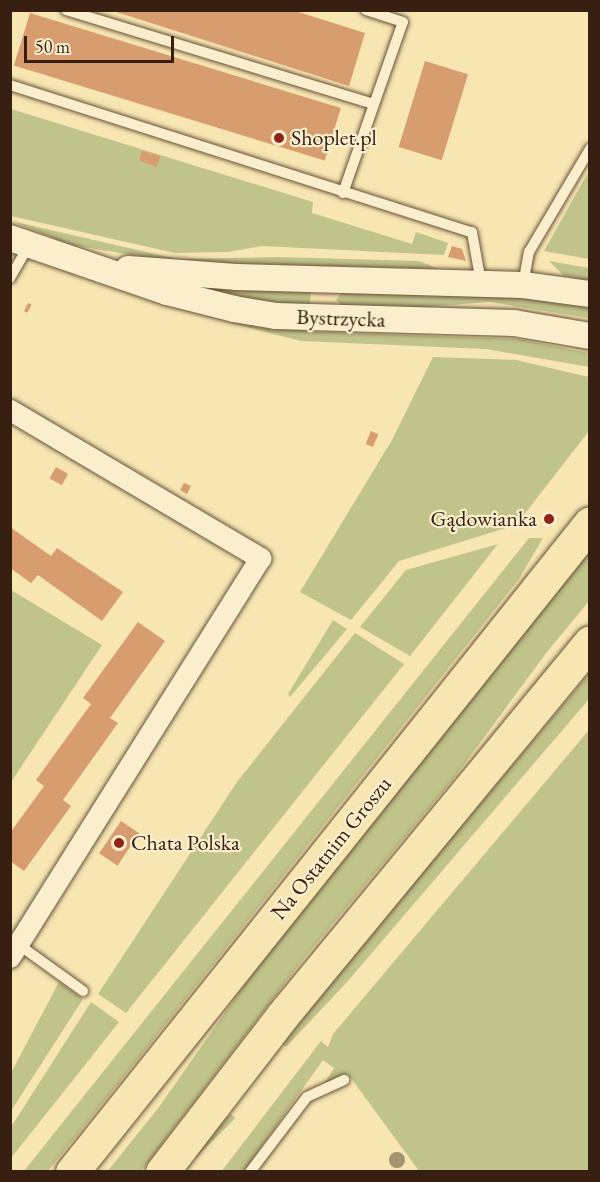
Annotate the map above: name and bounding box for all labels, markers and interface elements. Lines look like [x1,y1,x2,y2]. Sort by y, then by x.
scale bar [27,24,177,62]
text: 50 m [35,35,70,58]
place label: Shoplet.pl [291,125,377,151]
marker: Shoplet.pl [272,131,286,145]
street label: Bystrzycka [296,303,386,333]
place label: Gądowianka [431,506,537,532]
marker: Gądowianka [542,512,556,526]
street label: Na Ostatnim Groszu [265,771,397,925]
place label: Chata Polska [131,830,240,856]
marker: Chata Polska [112,836,126,850]

